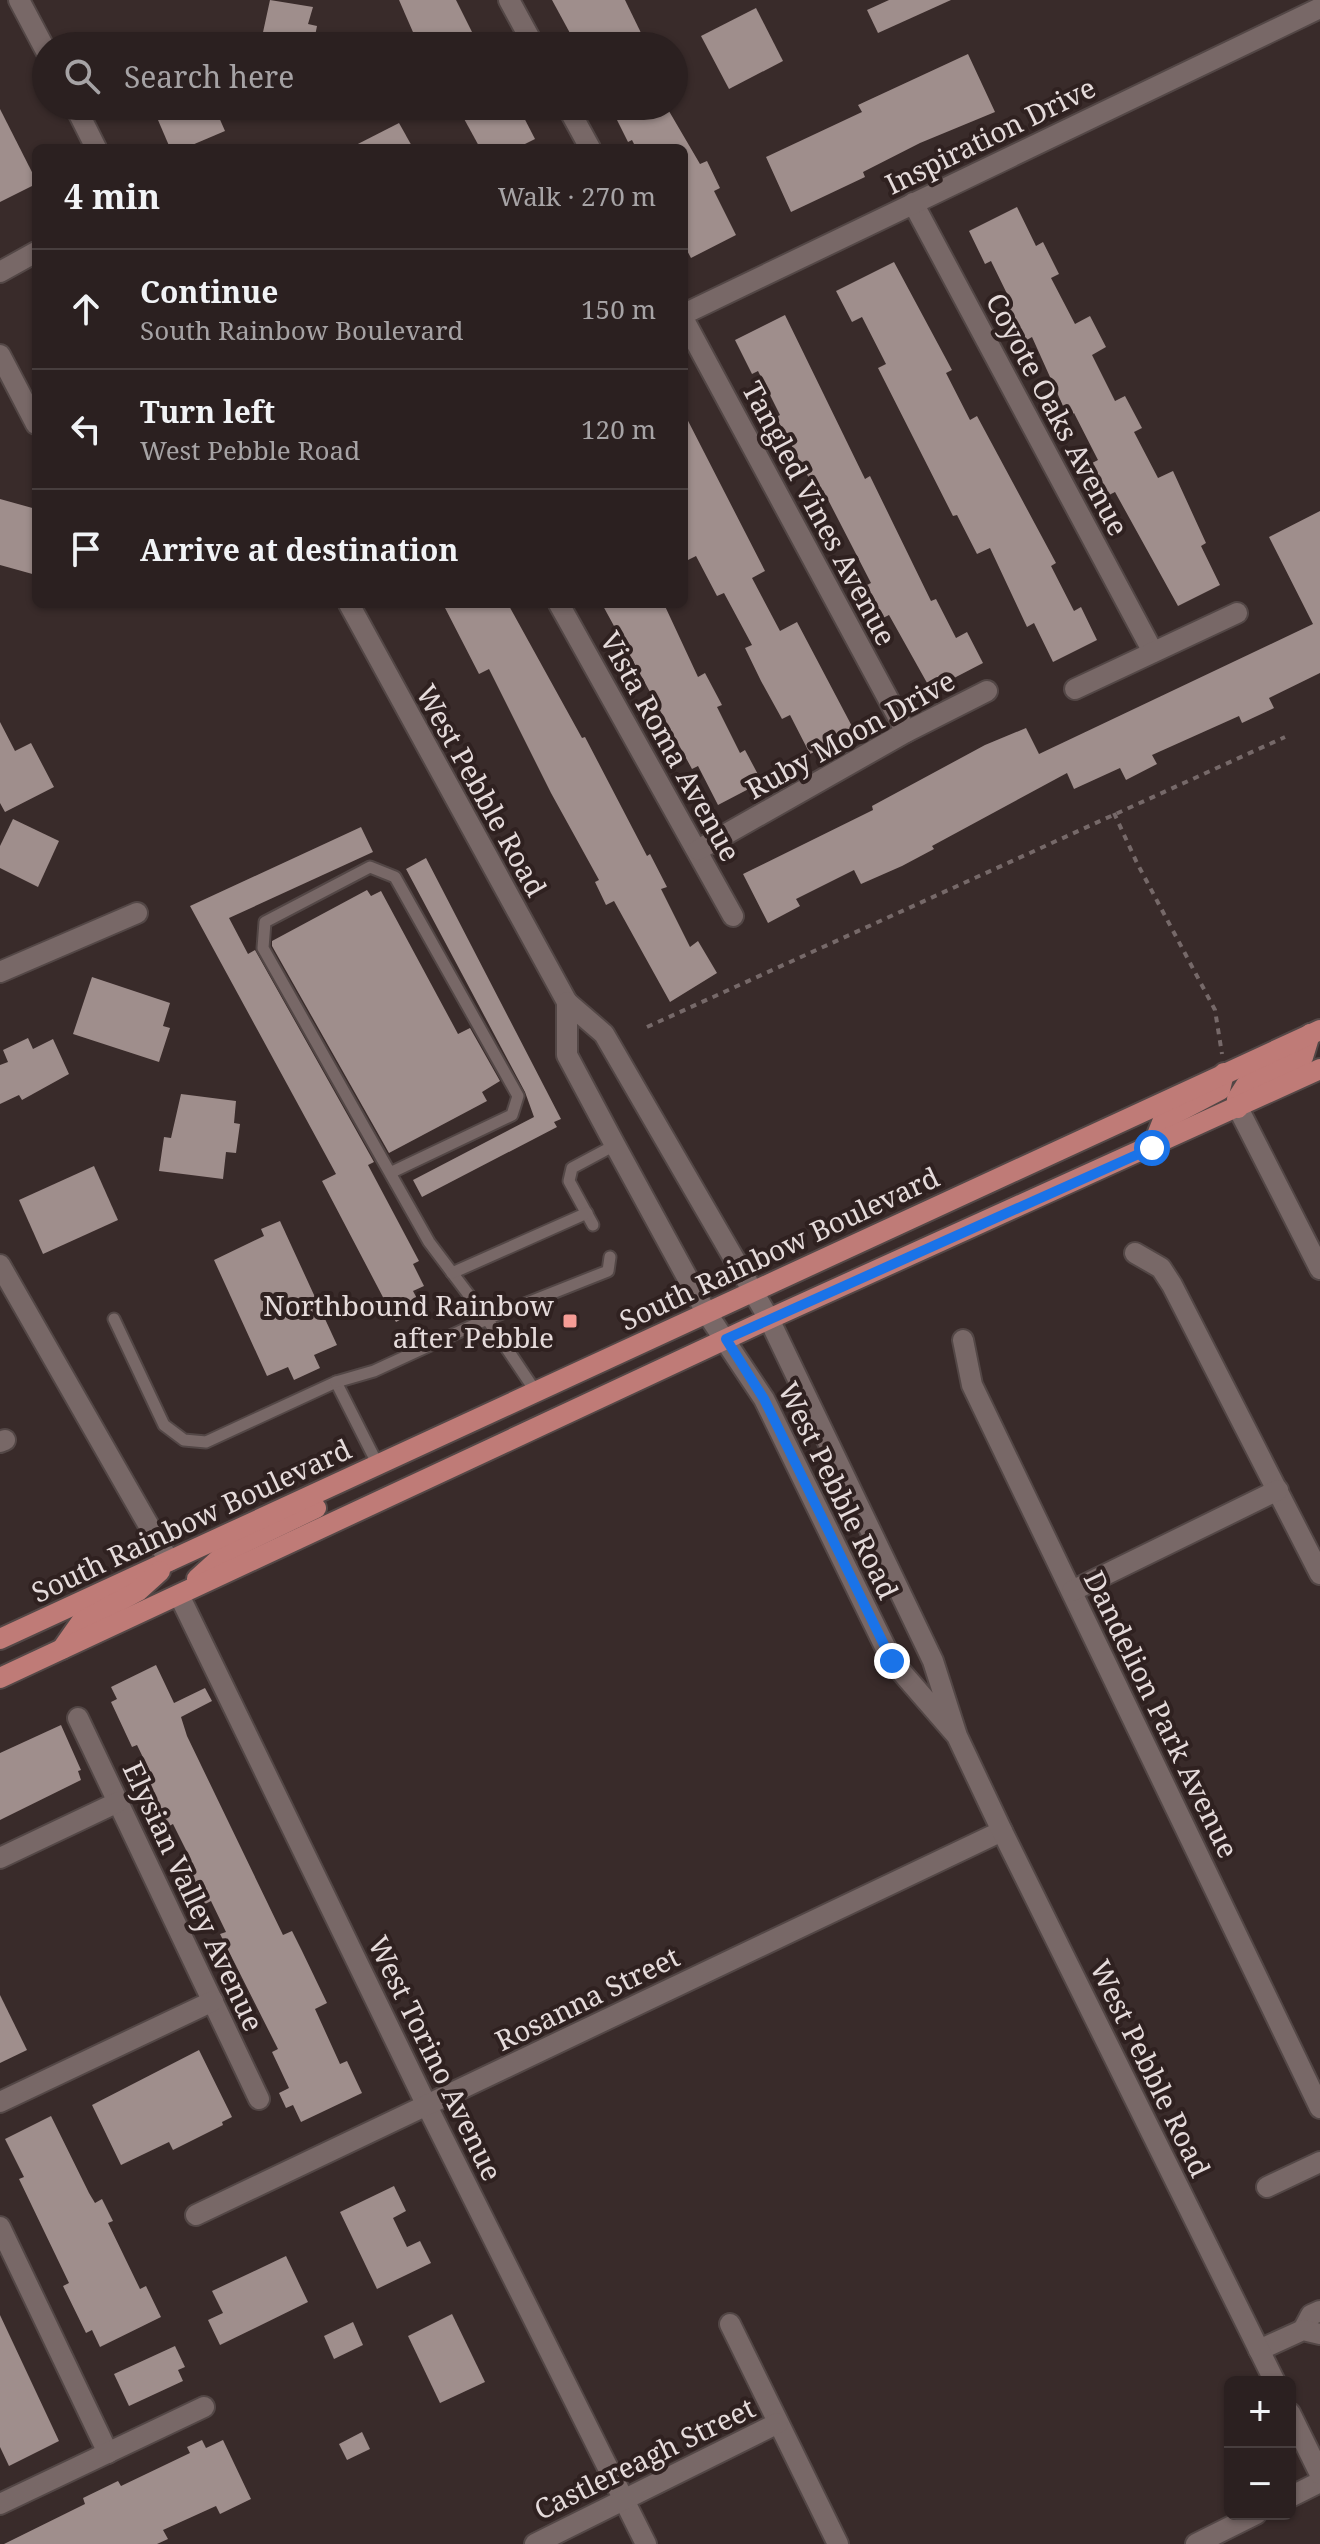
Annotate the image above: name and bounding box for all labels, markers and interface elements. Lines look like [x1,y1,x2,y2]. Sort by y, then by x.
search box [32,32,688,120]
icon: search [60,54,104,98]
text: Search here [124,56,294,97]
street label: Inspiration Drive [879,68,1101,202]
text: 4 min [64,173,160,219]
text: Walk · 270 m [498,178,656,214]
text: Continue [140,271,278,312]
street label: Coyote Oaks Avenue [978,286,1138,542]
icon: ahead [64,287,108,331]
text: 150 m [581,291,656,327]
text: South Rainbow Boulevard [140,312,463,348]
street label: Tangled Vines Avenue [734,374,906,652]
text: Turn left [140,391,275,432]
icon: left [64,407,108,451]
text: 120 m [581,411,656,447]
text: West Pebble Road [140,432,360,468]
icon: arrive [64,527,108,571]
text: Arrive at destination [140,529,459,570]
street label: Vista Roma Avenue [592,624,750,868]
street label: Ruby Moon Drive [739,661,961,807]
street label: West Pebble Road [408,677,556,903]
route start [1134,1130,1170,1166]
street label: South Rainbow Boulevard [613,1157,945,1339]
place label: Northbound Rainbow after Pebble [263,1286,555,1356]
marker: Northbound Rainbow after Pebble [561,1312,579,1330]
street label: West Pebble Road [770,1375,908,1605]
street label: South Rainbow Boulevard [25,1429,357,1611]
street label: Dandelion Park Avenue [1076,1564,1248,1864]
route end [874,1643,910,1679]
street label: Elysian Valley Avenue [115,1755,273,2037]
street label: West Torino Avenue [360,1929,512,2187]
street label: Rosanna Street [489,1937,685,2059]
street label: West Pebble Road [1082,1953,1220,2183]
map controls [1224,2376,1296,2520]
button: + [1224,2376,1296,2448]
street label: Castlereagh Street [527,2388,761,2528]
button: − [1224,2448,1296,2520]

